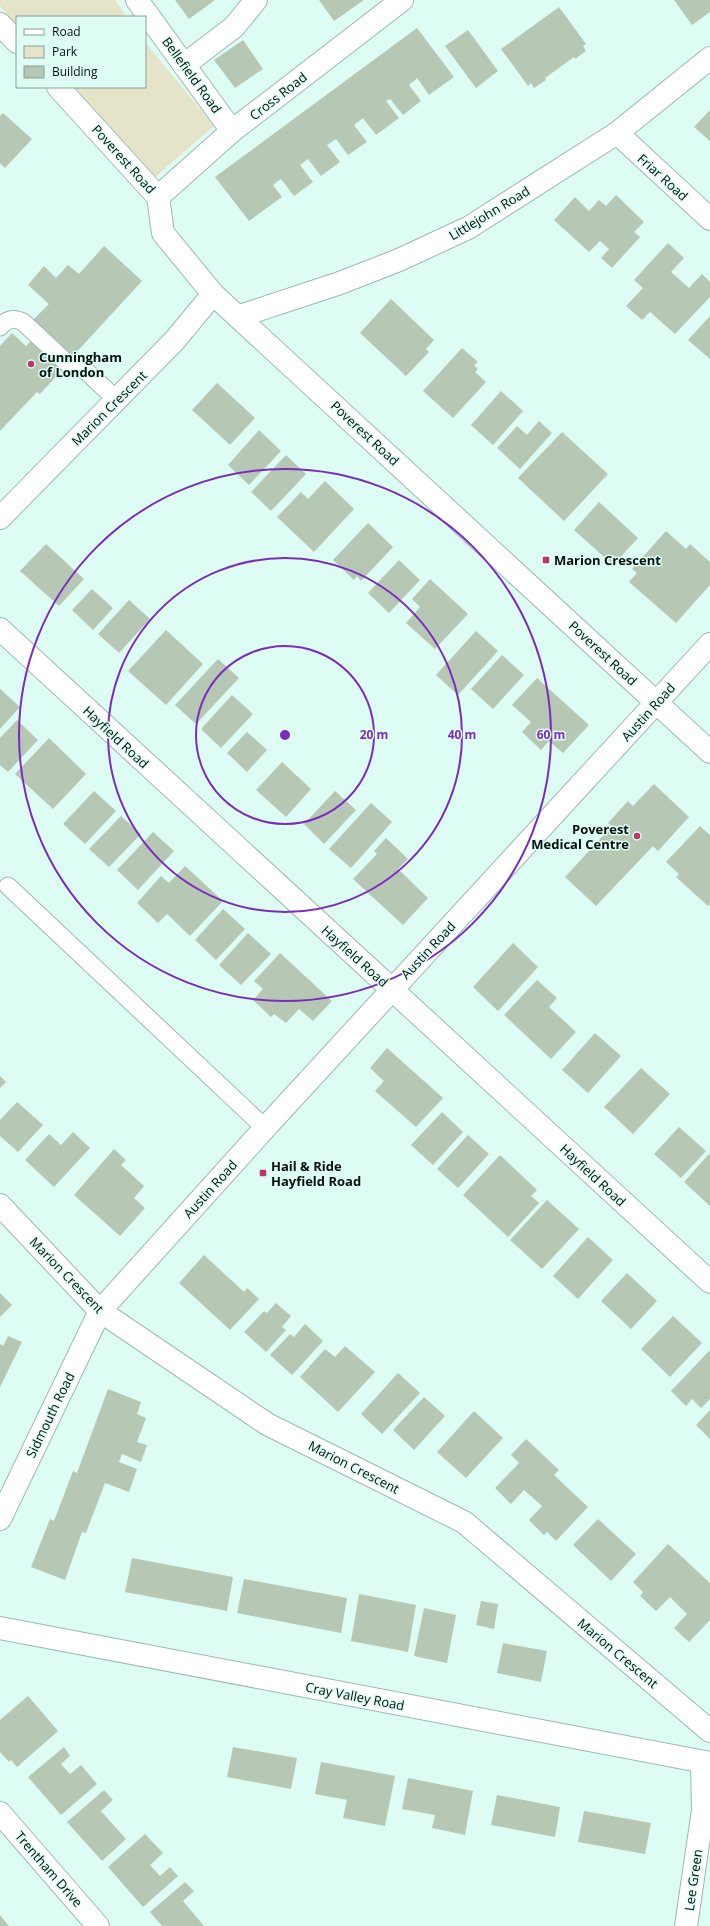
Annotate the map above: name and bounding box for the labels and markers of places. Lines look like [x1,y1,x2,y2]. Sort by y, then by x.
place label: Cunningham of London [39,348,122,381]
marker: Cunningham of London [26,359,36,369]
place label: Marion Crescent [554,551,661,569]
marker: Marion Crescent [541,555,551,565]
centre of rings [278,728,292,742]
place label: Poverest Medical Centre [531,820,629,853]
marker: Poverest Medical Centre [632,831,642,841]
place label: Hail & Ride Hayfield Road [271,1157,361,1190]
marker: Hail & Ride Hayfield Road [258,1168,268,1178]

